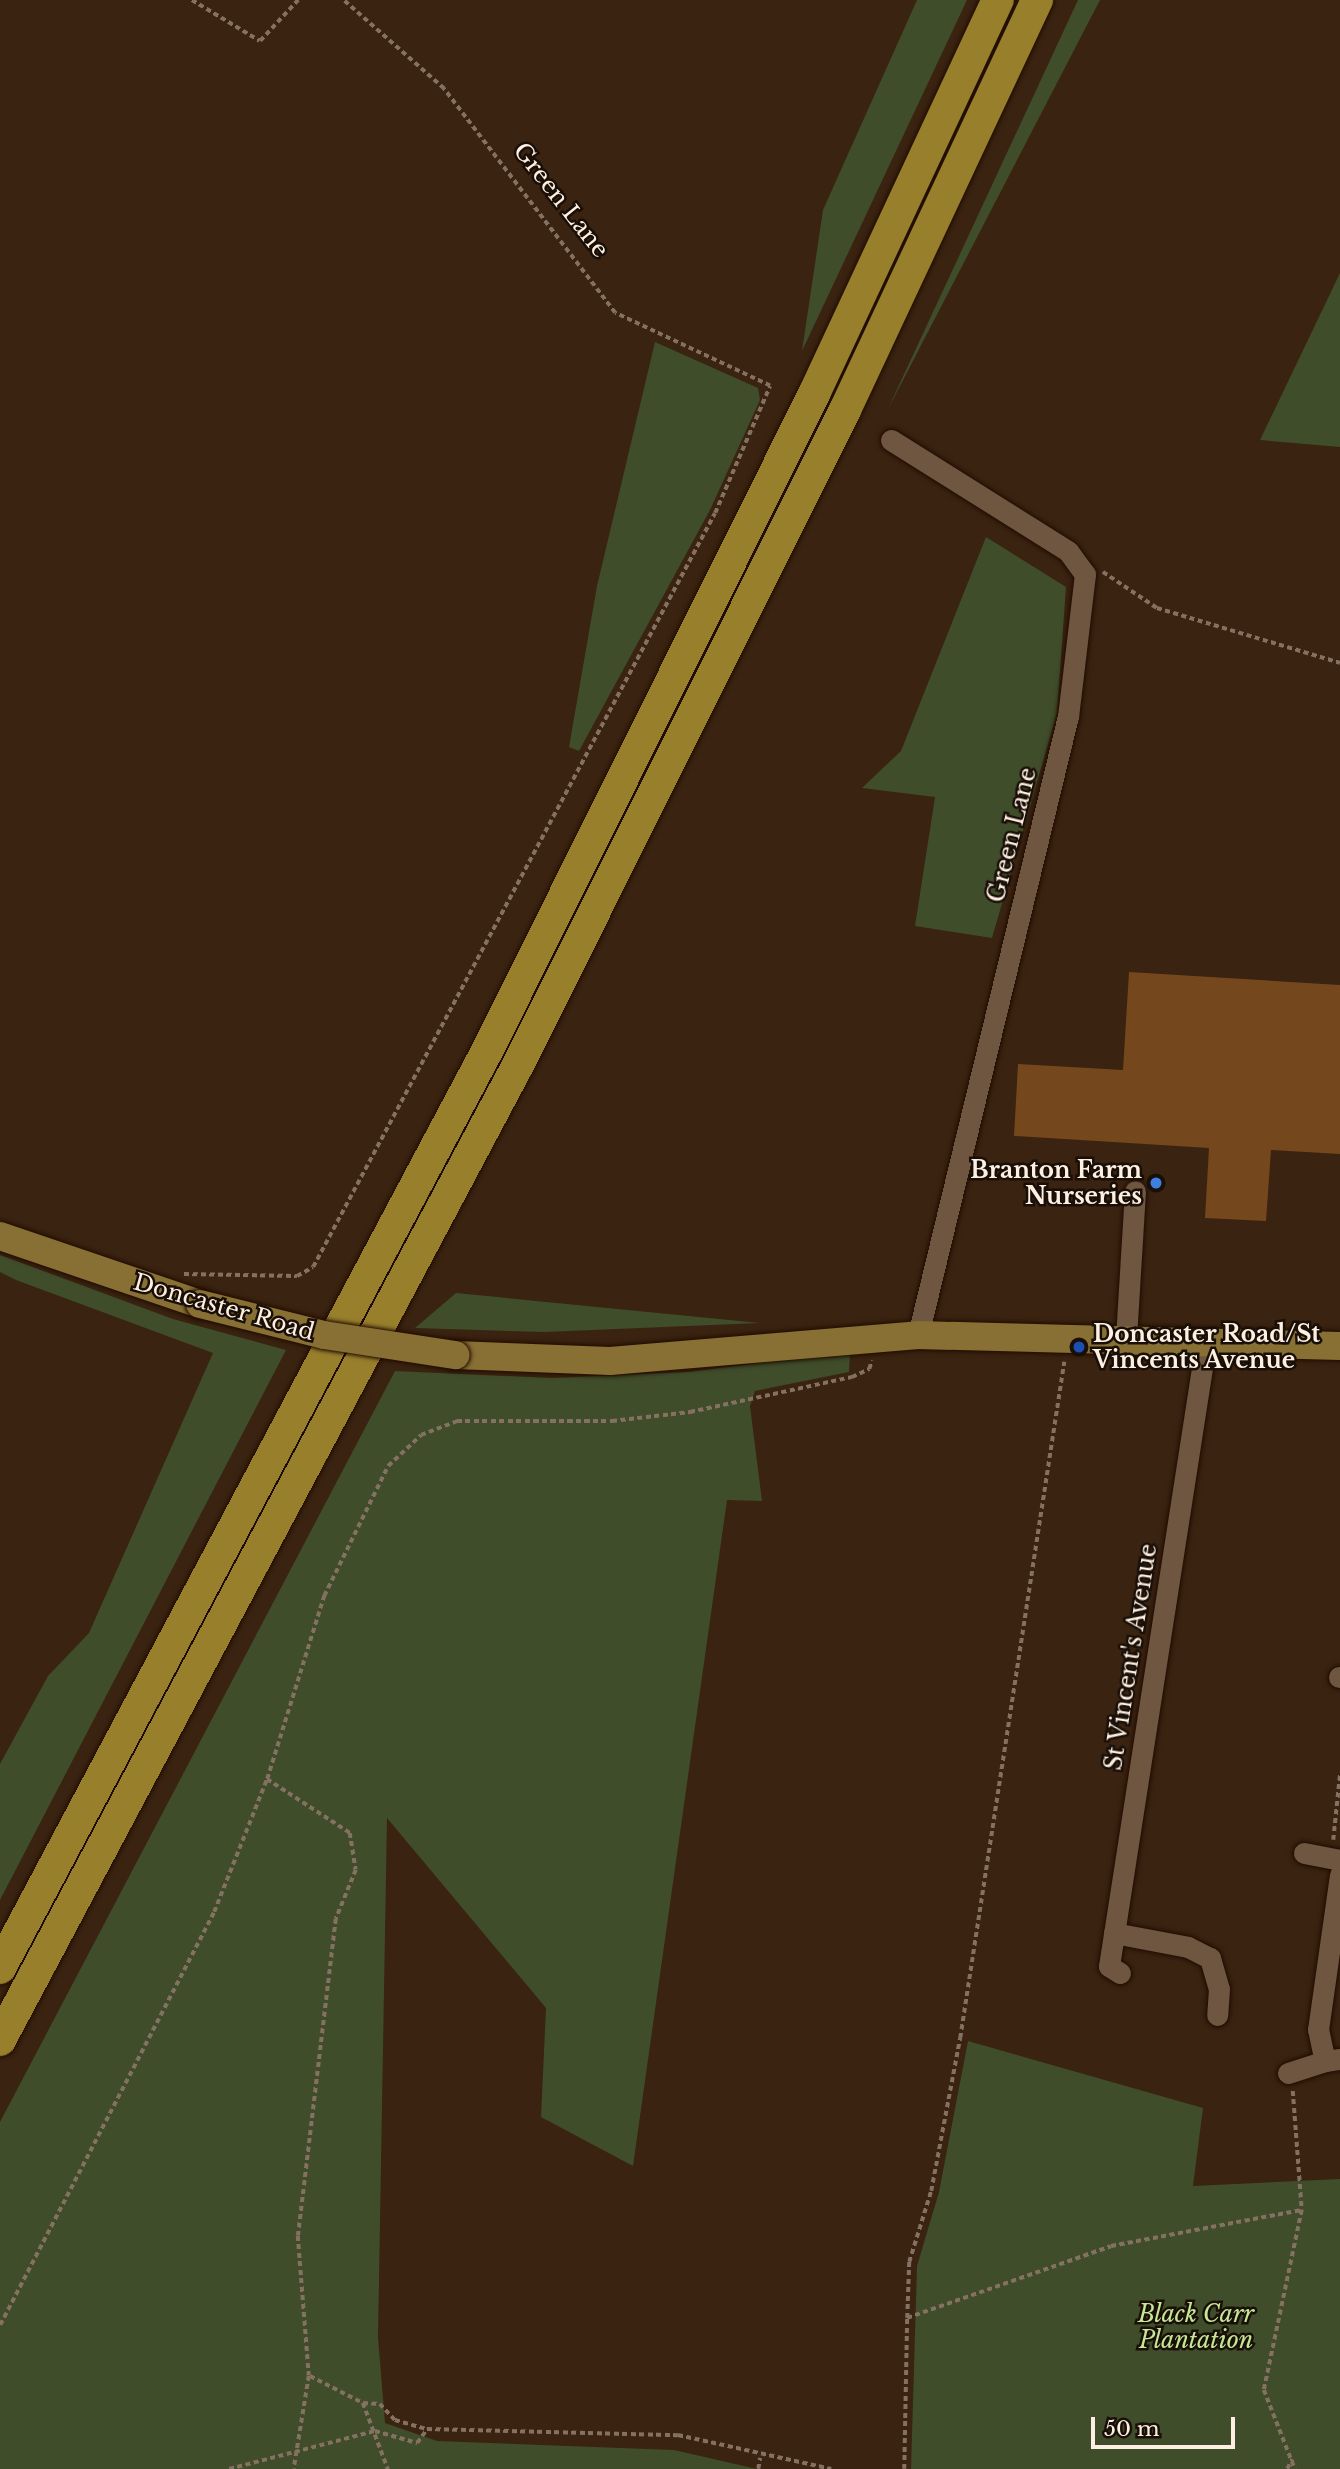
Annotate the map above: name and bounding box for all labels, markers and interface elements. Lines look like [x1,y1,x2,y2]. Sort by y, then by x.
street label: Green Lane [508,137,614,263]
street label: Green Lane [982,765,1042,905]
place label: Branton Farm Nurseries [970,1156,1142,1210]
marker: Branton Farm Nurseries [1148,1175,1164,1191]
street label: Doncaster Road [130,1268,318,1346]
place label: Doncaster Road/St Vincents Avenue [1093,1320,1320,1374]
marker: Doncaster Road/St Vincents Avenue [1071,1339,1087,1355]
street label: St Vincent's Avenue [1099,1541,1163,1773]
park label: Black Carr Plantation [1138,2300,1254,2354]
scale bar [1095,2402,1238,2446]
text: 50 m [1104,2416,1159,2442]

